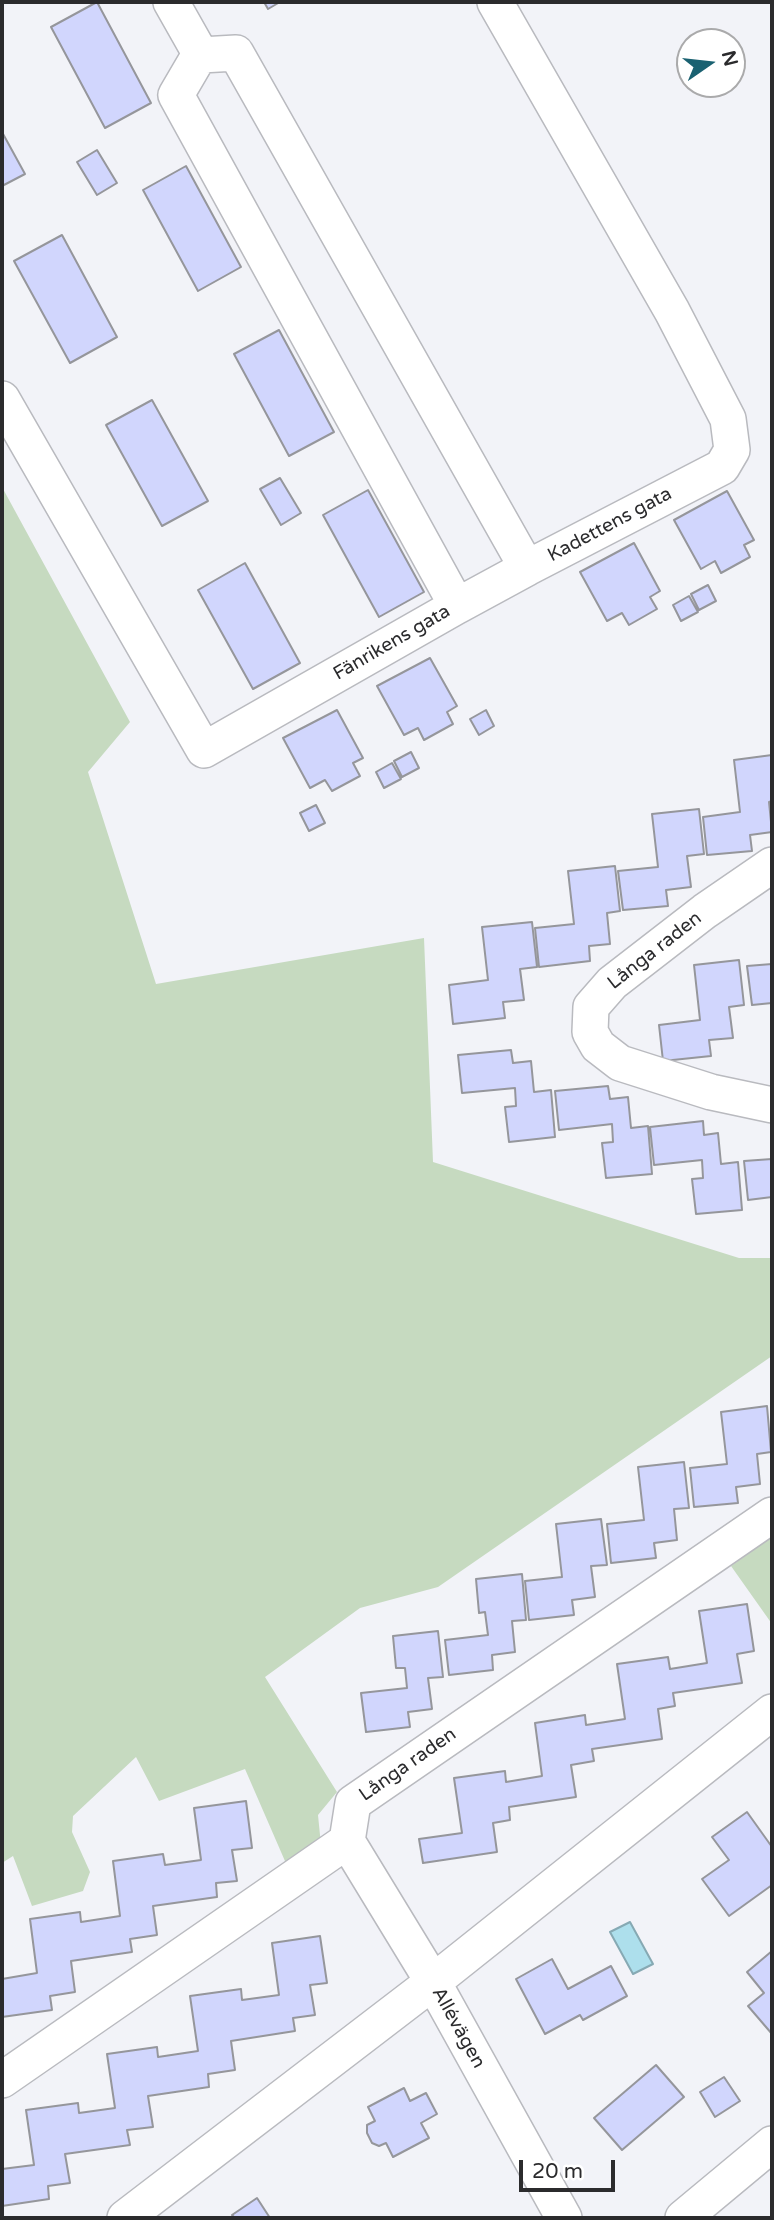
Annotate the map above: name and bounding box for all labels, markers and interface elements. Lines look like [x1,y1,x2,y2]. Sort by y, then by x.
north arrow [676,28,746,98]
text: N [717,48,742,68]
street label: Kadettens gata [544,483,676,567]
street label: Fänrikens gata [329,600,455,686]
street label: Långa raden [603,907,707,995]
street label: Långa raden [355,1723,461,1807]
street label: Allévägen [426,1983,490,2073]
scale bar [522,2146,618,2190]
text: 20 m [532,2159,583,2184]

